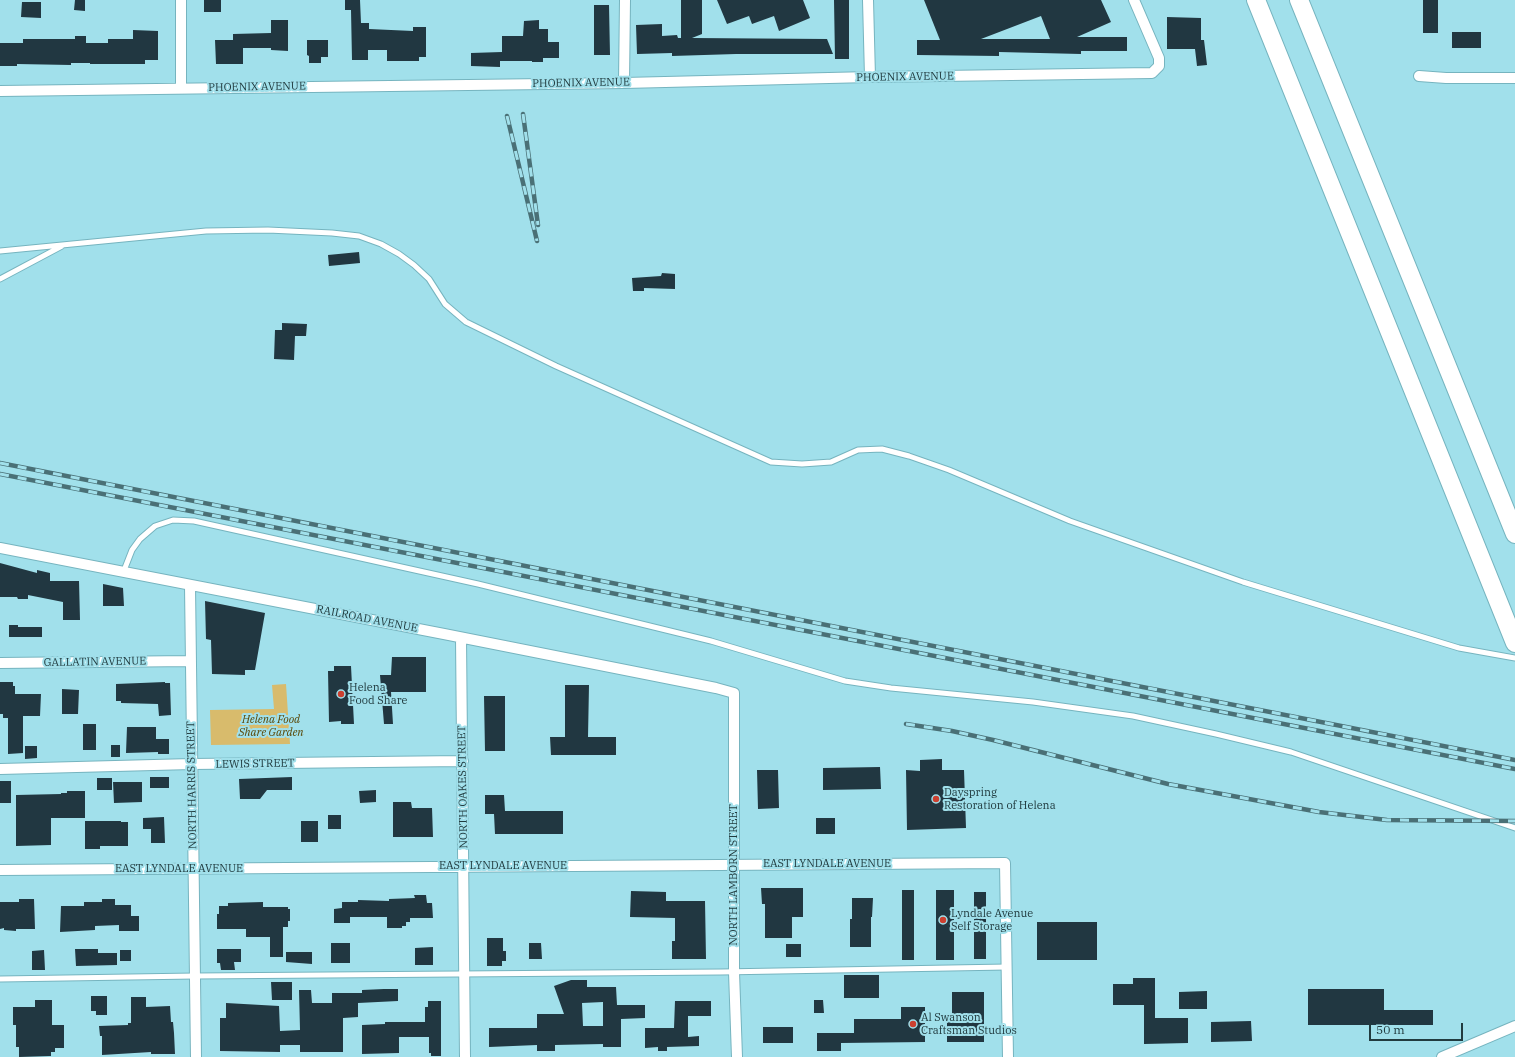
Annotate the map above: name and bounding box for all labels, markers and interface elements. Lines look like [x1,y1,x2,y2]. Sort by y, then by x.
street label: PHOENIX AVENUE [856,70,954,84]
street label: PHOENIX AVENUE [532,76,630,90]
street label: PHOENIX AVENUE [208,80,306,94]
street label: RAILROAD AVENUE [315,603,419,635]
street label: GALLATIN AVENUE [44,655,146,669]
place label: Helena Food Share [349,681,407,707]
marker: Helena Food Share [336,689,346,699]
park label: Helena Food Share Garden [238,713,304,739]
street label: NORTH HARRIS STREET [184,721,200,849]
street label: NORTH OAKES STREET [455,725,471,849]
street label: LEWIS STREET [215,757,295,771]
place label: Dayspring Restoration of Helena [944,786,1056,812]
marker: Dayspring Restoration of Helena [931,794,941,804]
street label: NORTH LAMBORN STREET [727,804,741,946]
street label: EAST LYNDALE AVENUE [763,857,891,871]
street label: EAST LYNDALE AVENUE [439,859,567,873]
street label: EAST LYNDALE AVENUE [115,862,243,876]
place label: Lyndale Avenue Self Storage [951,907,1033,933]
marker: Lyndale Avenue Self Storage [938,915,948,925]
place label: Al Swanson Craftsman Studios [921,1011,1017,1037]
scale bar [1371,1015,1465,1041]
marker: Al Swanson Craftsman Studios [908,1019,918,1029]
text: 50 m [1376,1022,1405,1037]

